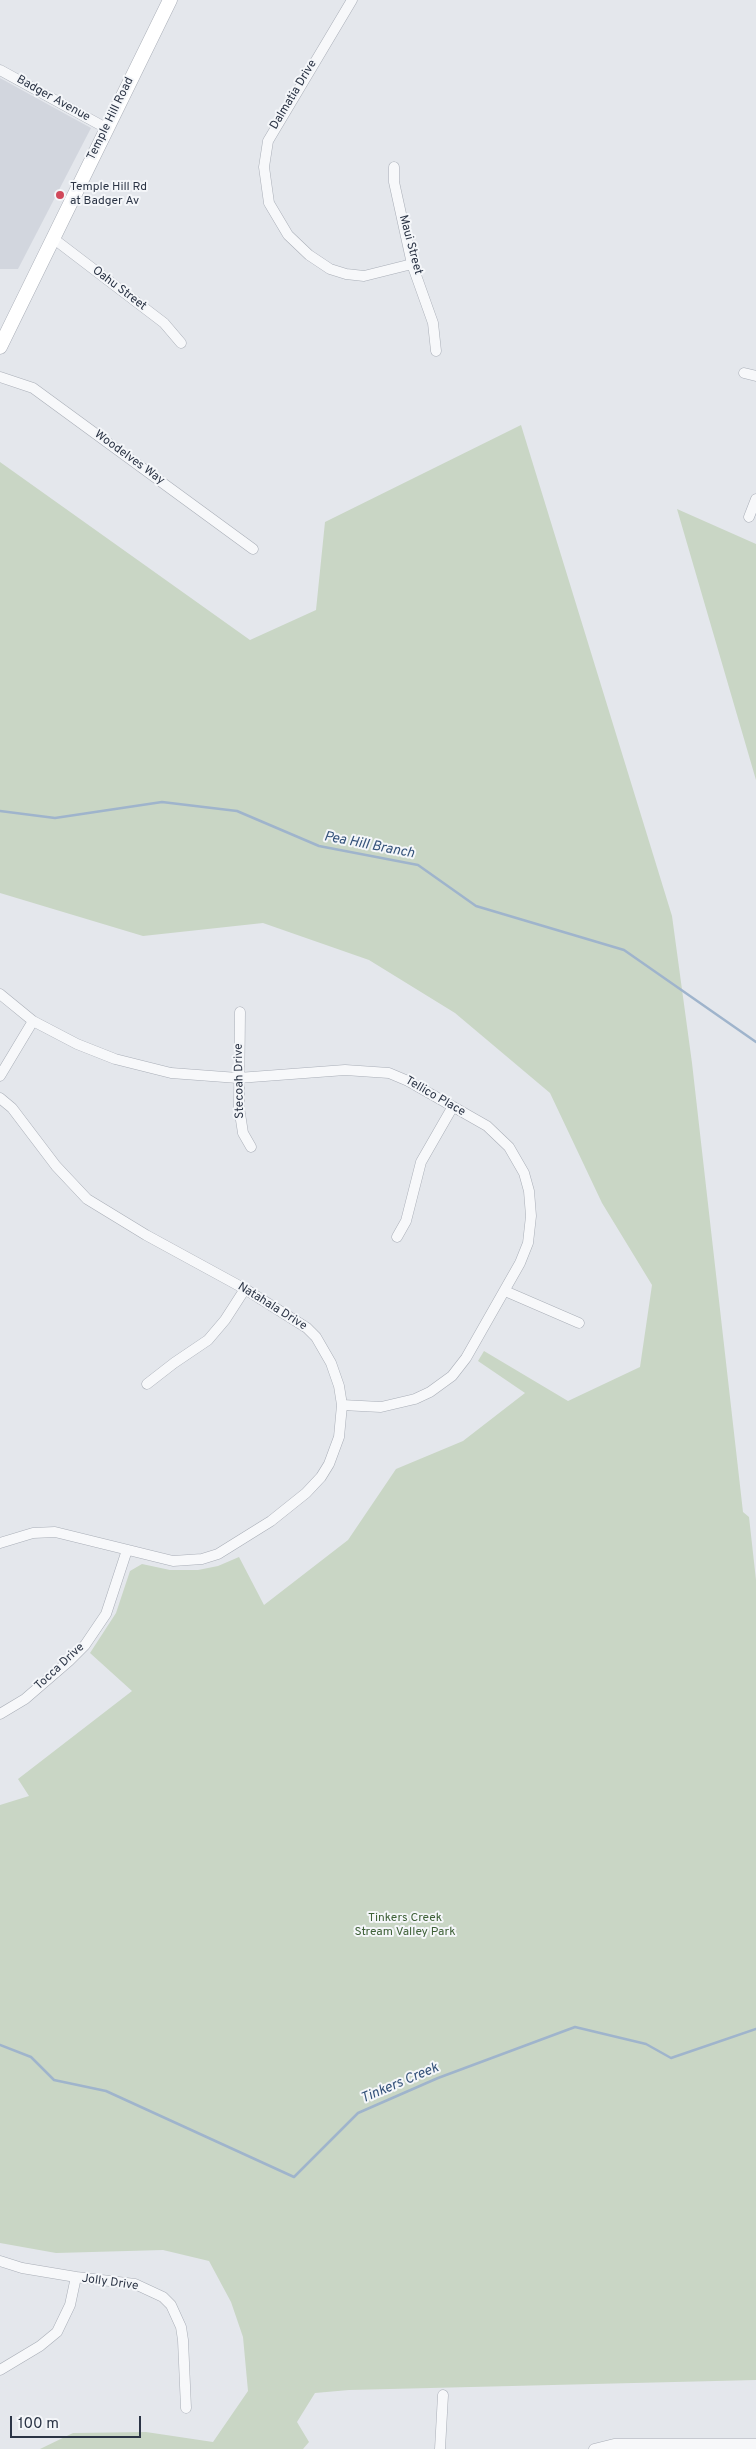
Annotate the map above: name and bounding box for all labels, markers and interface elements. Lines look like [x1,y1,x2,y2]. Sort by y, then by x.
street label: Dalmatia Drive [268,58,320,132]
street label: Badger Avenue [14,73,92,125]
street label: Temple Hill Road [85,75,137,163]
place label: Temple Hill Rd at Badger Av [70,181,147,209]
marker: Temple Hill Rd at Badger Av [54,189,66,201]
street label: Maui Street [395,214,425,276]
street label: Oahu Street [89,264,149,314]
street label: Woodelves Way [91,428,167,488]
water label: Pea Hill Branch [322,829,416,863]
street label: Stecoah Drive [232,1043,248,1119]
street label: Tellico Place [402,1074,468,1120]
street label: Natahala Drive [235,1280,309,1334]
street label: Tocca Drive [32,1640,88,1694]
park label: Tinkers Creek Stream Valley Park [354,1912,456,1940]
water label: Tinkers Creek [359,2060,441,2108]
street label: Jolly Drive [81,2272,139,2294]
scale bar [12,2406,144,2438]
text: 100 m [18,2415,59,2434]

